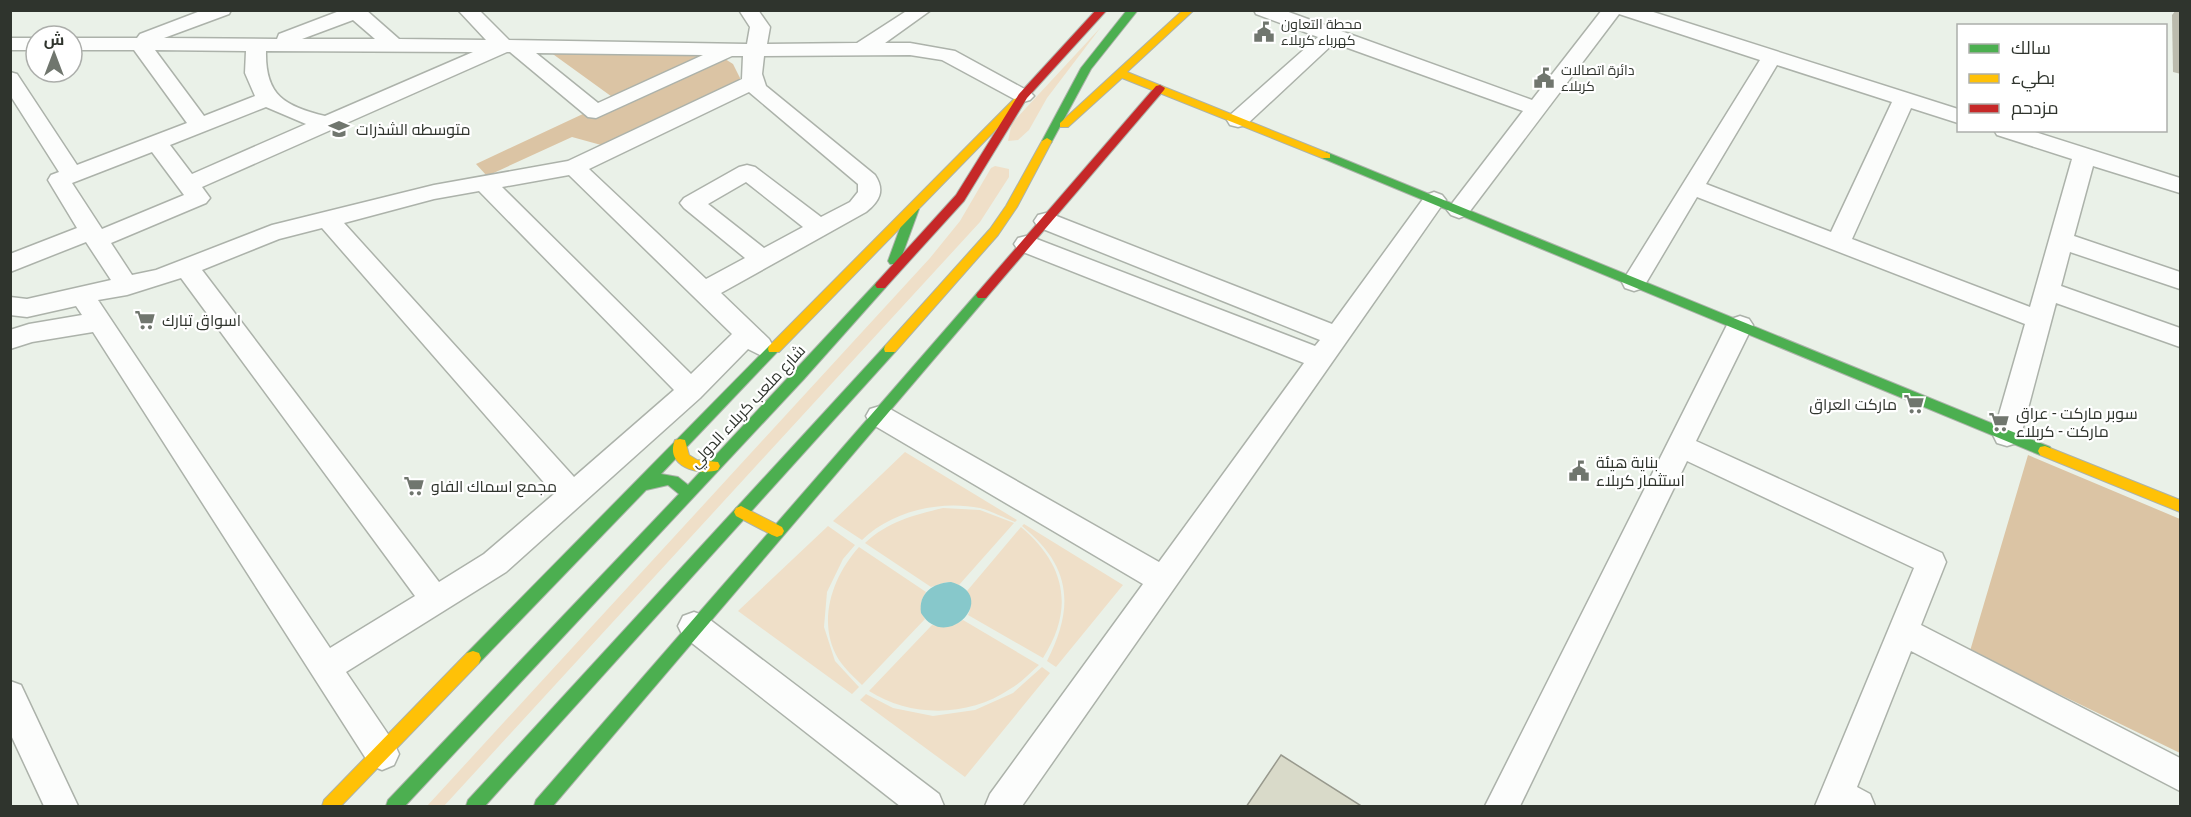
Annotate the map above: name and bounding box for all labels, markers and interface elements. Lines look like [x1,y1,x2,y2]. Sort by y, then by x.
place label: محطة التعاون كهرباء كربلاء [1281,16,1362,48]
public building icon: محطة التعاون كهرباء كربلاء [1252,20,1276,44]
north arrow [24,24,84,84]
legend [1957,24,2167,132]
text: ش [44,30,64,49]
text: سالك [2011,37,2051,57]
place label: دائرة اتصالات كربلاء [1561,62,1635,94]
public building icon: دائرة اتصالات كربلاء [1532,66,1556,90]
text: بطيء [2011,67,2055,92]
text: مزدحم [2011,97,2059,120]
school or university icon: متوسطه الشذرات [327,117,351,141]
place label: متوسطه الشذرات [356,120,471,139]
supermarket icon: اسواق تبارك [133,308,157,332]
place label: اسواق تبارك [162,311,241,331]
street label: شارع ملعب كربلاء الدولي [685,341,812,475]
supermarket icon: ماركت العراق [1902,392,1926,416]
place label: ماركت العراق [1809,395,1897,415]
place label: سوبر ماركت - عراق ماركت - كربلاء [2016,404,2138,441]
supermarket icon: سوبر ماركت - عراق ماركت - كربلاء [1987,410,2011,434]
place label: بناية هيئة استثمار كربلاء [1596,453,1685,490]
public building icon: بناية هيئة استثمار كربلاء [1567,459,1591,483]
supermarket icon: مجمع اسماك الفاو [402,474,426,498]
place label: مجمع اسماك الفاو [431,477,557,498]

